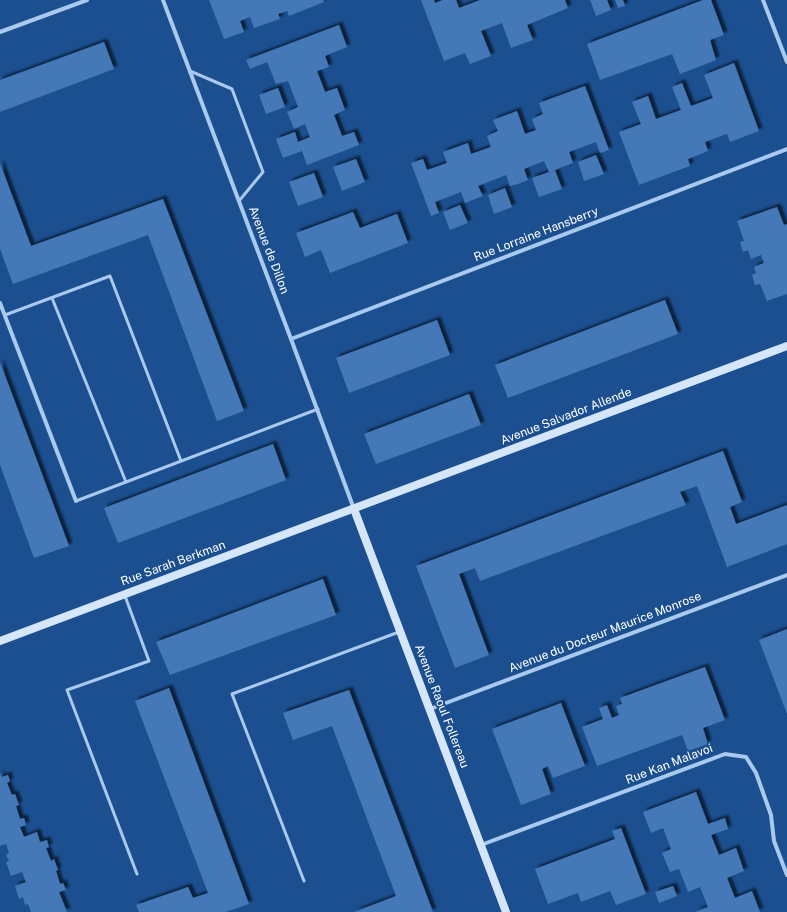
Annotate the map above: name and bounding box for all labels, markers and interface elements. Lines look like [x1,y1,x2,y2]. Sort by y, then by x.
street label: Avenue de Dillon [246,204,292,296]
street label: Rue Lorraine Hansberry [472,204,601,264]
street label: Avenue Salvador Allende [499,384,634,447]
street label: Rue Sarah Berkman [119,538,227,588]
street label: Avenue du Docteur Maurice Monrose [507,589,703,675]
street label: Avenue Raoul Follereau [412,642,472,770]
street label: Rue Kan Malavoi [623,741,715,787]

